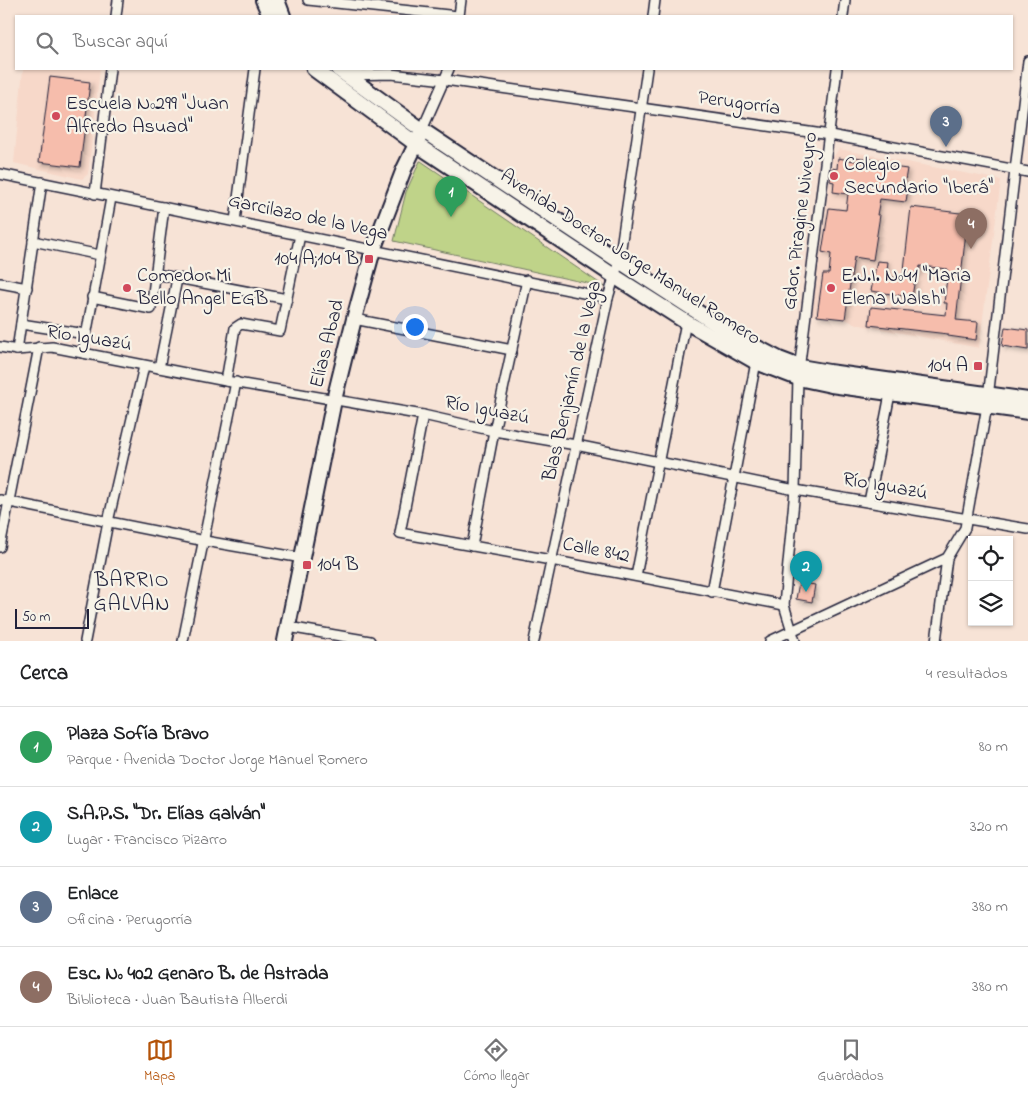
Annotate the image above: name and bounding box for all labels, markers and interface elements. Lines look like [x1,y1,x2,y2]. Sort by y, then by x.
search box [15,15,1013,70]
icon: search [33,29,61,57]
text: Buscar aquí [73,29,168,56]
street label: Perugorría [696,84,782,125]
place label: Escuela Nº299 "Juan Alfredo Asuad" [66,90,229,142]
pin: 3 [930,106,962,147]
marker: Escuela Nº299 "Juan Alfredo Asuad" [50,110,62,122]
street label: Gdor. Piragine Niveyro [776,130,827,312]
place label: Colegio Secundario "Iberá" [844,151,993,203]
street label: Avenida Doctor Jorge Manuel Romero [493,163,766,354]
marker: Colegio Secundario "Iberá" [828,170,840,182]
pin: 1 [435,176,467,217]
street label: Garcilazo de la Vega [225,187,390,250]
pin: 4 [955,208,987,249]
place label: 104 A;104 B [274,245,359,274]
marker: 104 A;104 B [363,253,375,265]
place label: Comedor Mi Bello Angel EGB [136,262,268,315]
place label: E.J.I. Nº41 "Maria Elena Walsh" [841,262,971,314]
street label: Blas Benjamín de la Vega [536,278,611,485]
marker: Comedor Mi Bello Angel EGB [121,282,133,294]
marker: E.J.I. Nº41 "Maria Elena Walsh" [825,282,837,294]
street label: Elías Abad [303,297,353,391]
your location [402,314,428,340]
street label: Río Iguazú [44,318,134,361]
place label: 104 A [927,352,968,381]
marker: 104 A [972,360,984,372]
street label: Río Iguazú [442,389,532,434]
street label: Río Iguazú [840,465,930,510]
street label: Calle 842 [560,530,632,572]
map controls [968,536,1013,626]
button: locate [968,536,1013,581]
place label: 104 B [317,551,359,580]
pin: 2 [790,551,822,592]
marker: 104 B [301,559,313,571]
district label: BARRIO GALVAN [93,566,170,620]
button: layers [968,581,1013,626]
scale bar [15,606,89,629]
text: 50 m [22,607,50,628]
text: Cerca [20,659,68,689]
text: 4 resultados [926,662,1008,686]
text: Plaza Sofía Bravo [67,721,209,748]
text: 1 [33,735,39,759]
text: 80 m [979,735,1008,759]
text: Parque · Avenida Doctor Jorge Manuel Romero [67,748,368,772]
text: S.A.P.S. "Dr. Elías Galván" [67,801,265,828]
text: 2 [32,815,40,839]
text: 320 m [970,815,1008,839]
text: Lugar · Francisco Pizarro [67,828,227,852]
text: Enlace [67,881,118,908]
text: 3 [33,895,39,919]
text: 380 m [972,895,1008,919]
text: Oficina · Perugorría [67,908,192,932]
text: Esc. Nº 402 Genaro B. de Astrada [67,961,329,988]
text: 4 [33,975,39,999]
text: 380 m [972,975,1008,999]
text: Biblioteca · Juan Bautista Alberdi [67,988,288,1012]
tab: Mapa [144,1036,175,1087]
tab: Cómo llegar [464,1036,529,1087]
tab: Guardados [818,1036,884,1087]

